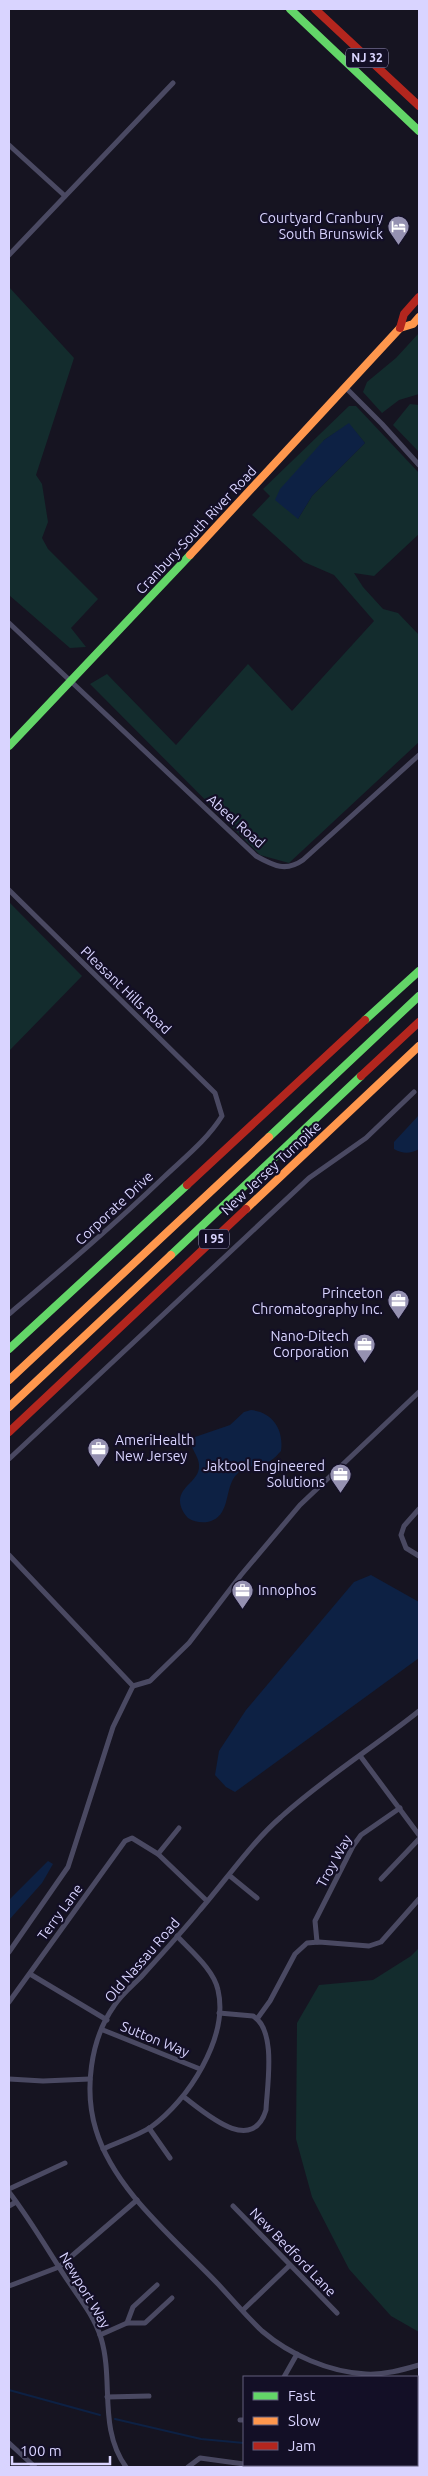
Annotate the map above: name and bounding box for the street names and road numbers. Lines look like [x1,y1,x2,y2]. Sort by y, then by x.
road number: NJ 32 [346,48,388,68]
street label: Cranbury-South River Road [132,463,260,597]
street label: Abeel Road [204,791,268,851]
street label: Pleasant Hills Road [78,943,174,1037]
street label: New Jersey Turnpike [218,1118,324,1218]
street label: Corporate Drive [72,1168,156,1248]
road number: I 95 [199,1230,229,1248]
street label: Troy Way [313,1832,355,1890]
street label: Terry Lane [34,1881,86,1943]
street label: Old Nassau Road [101,1915,183,2005]
street label: Sutton Way [118,2018,192,2060]
street label: New Bedford Lane [247,2204,339,2300]
street label: Newport Way [56,2249,114,2331]

